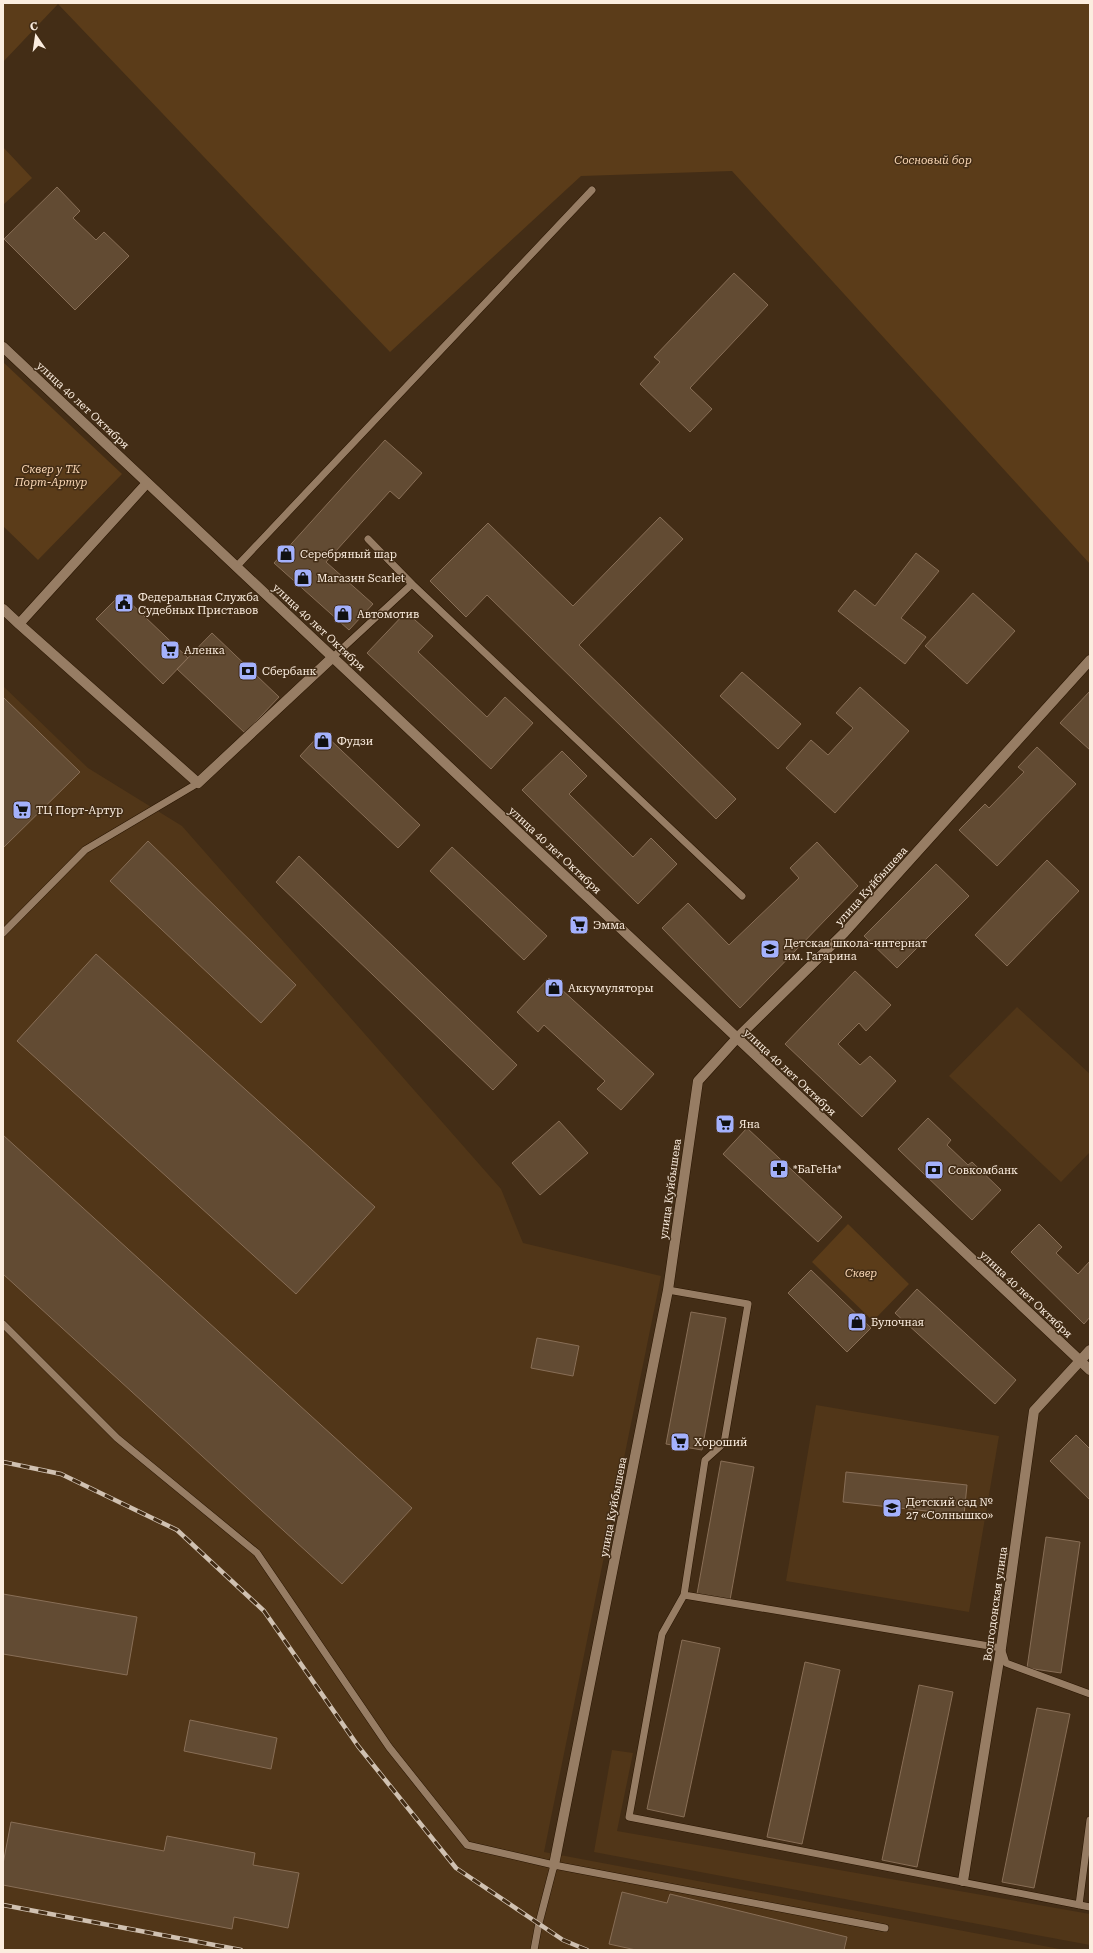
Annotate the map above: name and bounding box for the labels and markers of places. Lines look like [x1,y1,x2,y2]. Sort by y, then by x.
shop icon: Серебряный шар [275,543,297,565]
place label: Серебряный шар [300,548,397,561]
shop icon: Магазин Scarlet [292,567,314,589]
place label: Магазин Scarlet [317,572,405,585]
place label: Федеральная Служба Судебных Приставов [138,591,259,617]
public building icon: Федеральная Служба Судебных Приставов [113,592,135,614]
shop icon: Автомотив [332,603,354,625]
place label: Автомотив [357,608,419,621]
supermarket icon: Аленка [159,639,181,661]
place label: Аленка [184,644,225,657]
bank icon: Сбербанк [237,660,259,682]
place label: Сбербанк [262,665,317,678]
shop icon: Фудзи [312,730,334,752]
place label: Фудзи [337,735,373,748]
supermarket icon: ТЦ Порт-Артур [11,799,33,821]
place label: ТЦ Порт-Артур [36,804,123,817]
supermarket icon: Эмма [568,914,590,936]
place label: Эмма [593,919,625,932]
place label: Детская школа-интернат им. Гагарина [784,937,927,963]
school or university icon: Детская школа-интернат им. Гагарина [759,938,781,960]
shop icon: Аккумуляторы [543,977,565,999]
place label: Аккумуляторы [568,982,654,995]
supermarket icon: Яна [714,1113,736,1135]
place label: Яна [739,1118,760,1131]
pharmacy icon: *БаГеНа* [768,1158,790,1180]
bank icon: Совкомбанк [923,1159,945,1181]
place label: *БаГеНа* [793,1163,842,1176]
place label: Совкомбанк [948,1164,1018,1177]
shop icon: Булочная [846,1311,868,1333]
place label: Булочная [871,1316,924,1329]
supermarket icon: Хороший [669,1431,691,1453]
place label: Хороший [694,1436,747,1449]
place label: Детский сад № 27 «Солнышко» [906,1496,993,1522]
school or university icon: Детский сад № 27 «Солнышко» [881,1497,903,1519]

